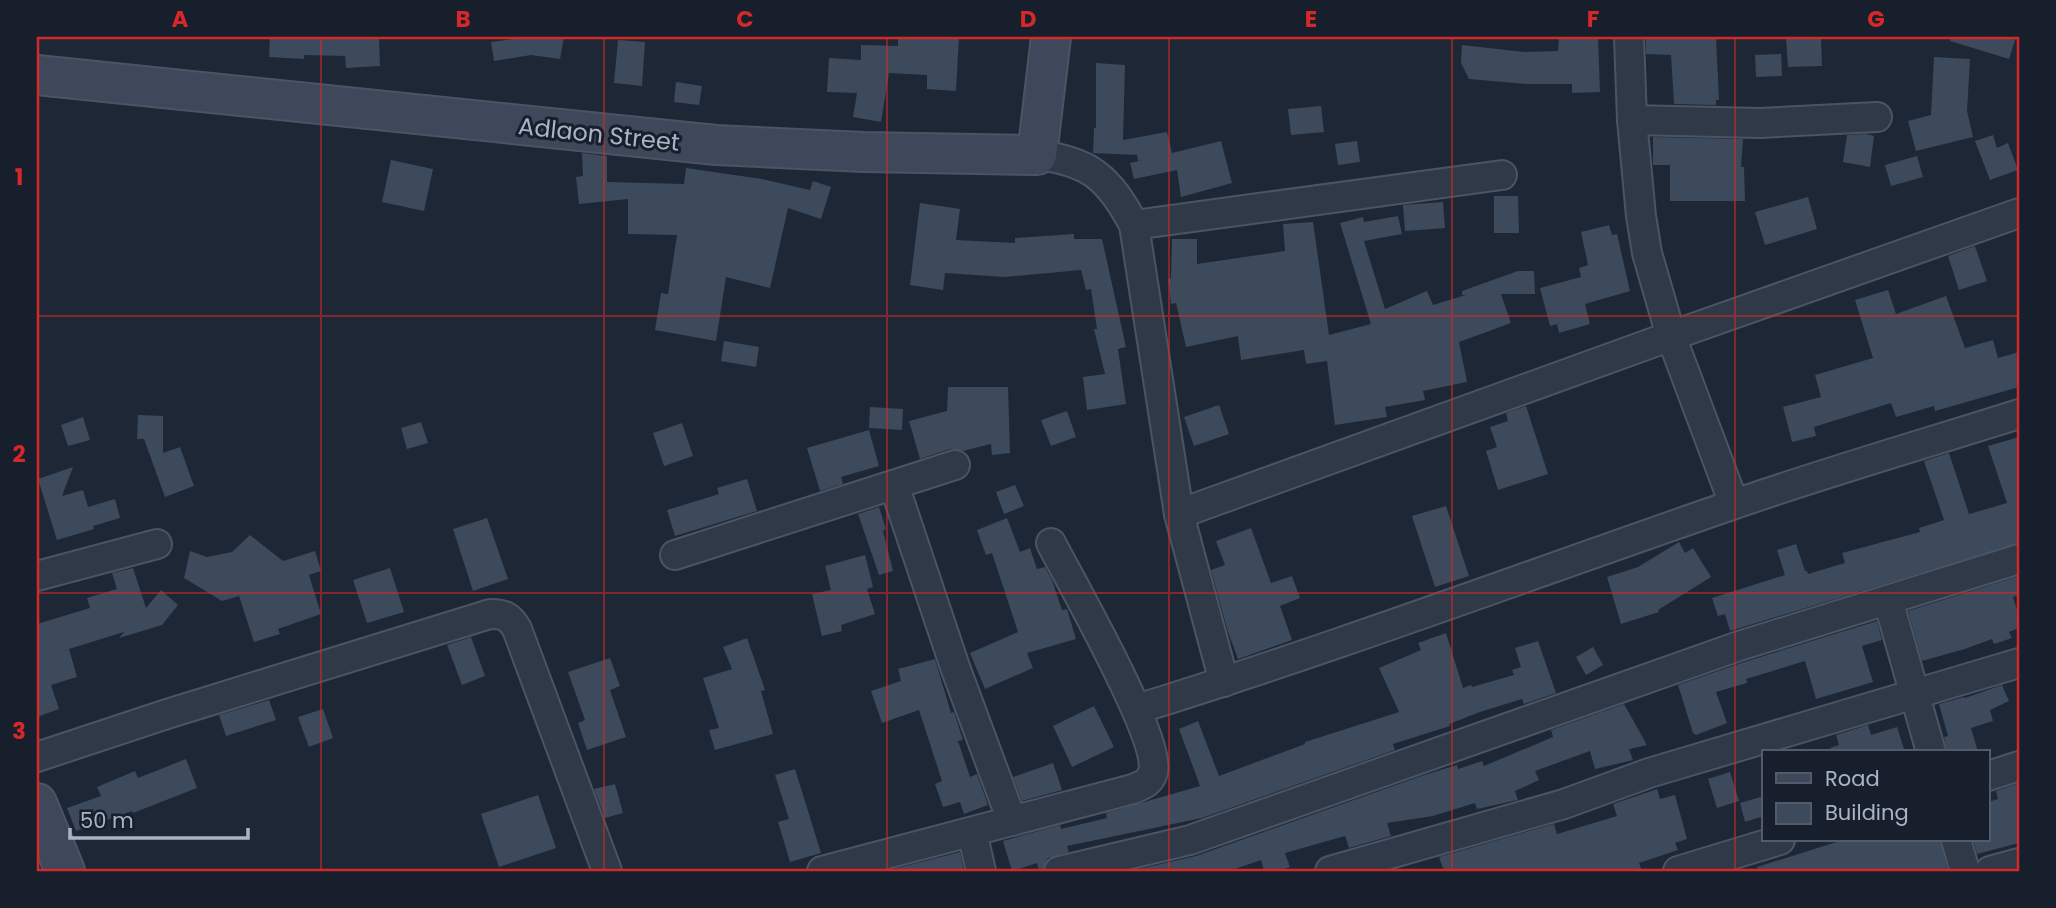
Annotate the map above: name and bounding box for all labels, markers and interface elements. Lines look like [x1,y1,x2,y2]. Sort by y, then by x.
text: A [172,3,189,35]
text: B [455,3,471,35]
text: C [736,3,754,35]
text: D [1020,3,1036,35]
text: E [1305,3,1317,35]
text: F [1587,3,1599,35]
text: G [1867,3,1885,35]
street label: Adlaon Street [517,109,681,159]
text: 1 [15,161,23,193]
text: 2 [12,438,26,470]
text: 3 [12,715,26,747]
legend [1762,750,1990,842]
text: Road [1825,764,1880,793]
scale bar [70,796,248,840]
text: Building [1825,798,1909,827]
text: 50 m [80,806,134,835]

